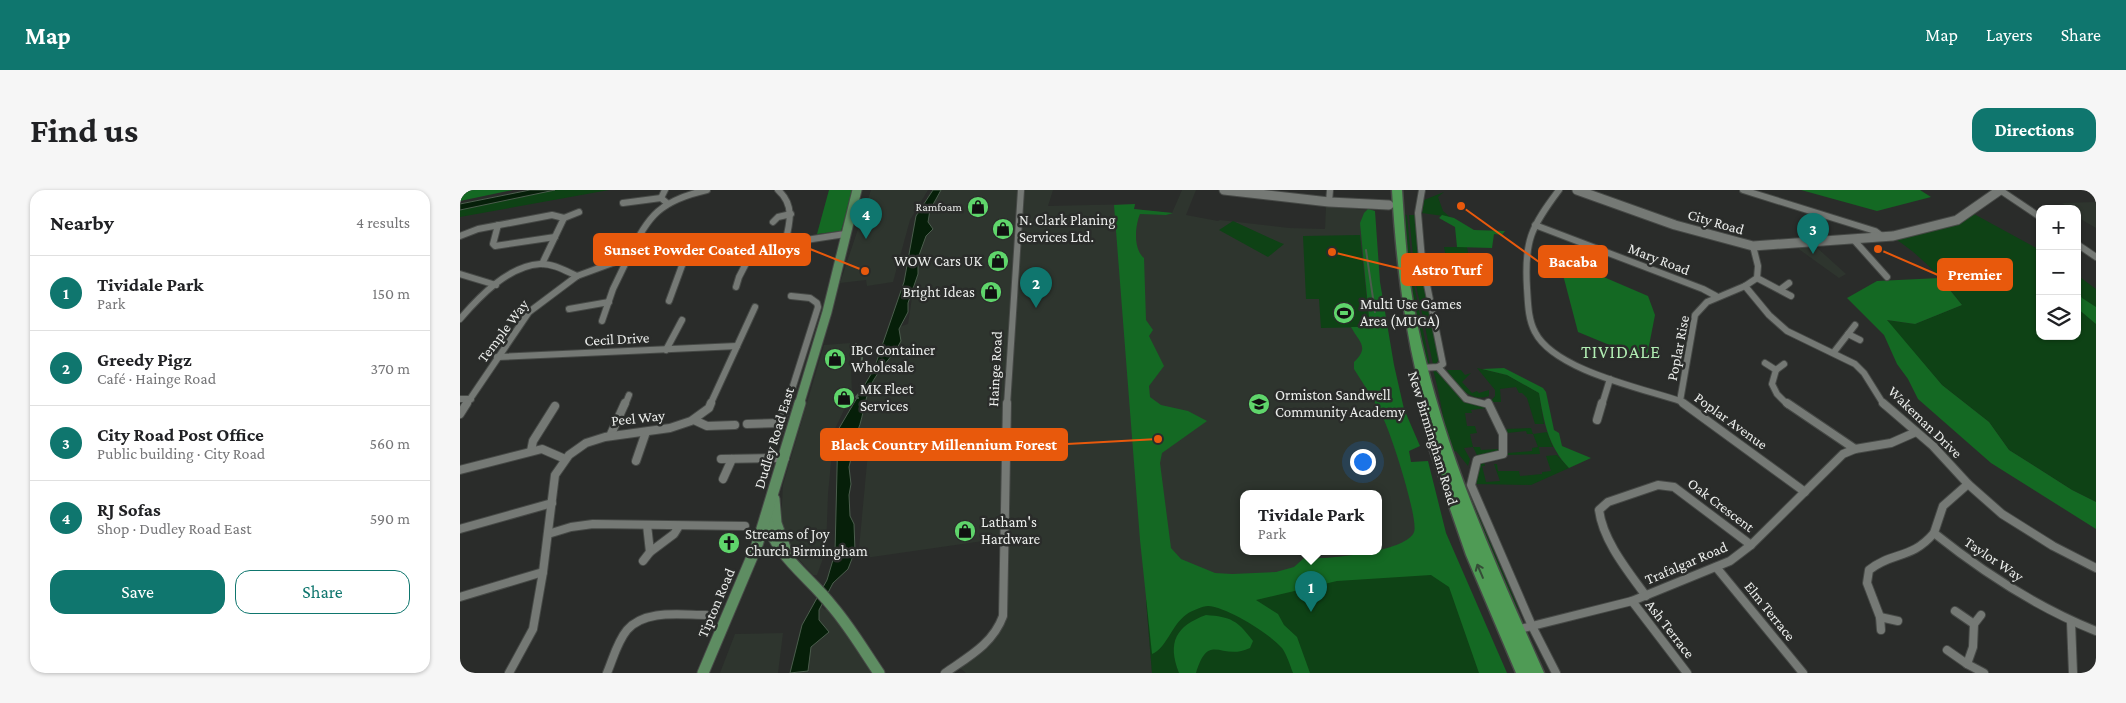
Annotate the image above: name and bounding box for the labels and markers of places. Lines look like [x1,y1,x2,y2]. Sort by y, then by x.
shop icon: Ramfoam [966,195,990,219]
pin: 4 [850,198,882,239]
place label: Ramfoam [916,200,962,214]
place label: N. Clark Planing Services Ltd. [1019,212,1116,245]
pin: 3 [1797,213,1829,254]
shop icon: N. Clark Planing Services Ltd. [991,217,1015,241]
callout: Sunset Powder Coated Alloys [594,234,810,265]
callout: Bacaba [1539,246,1607,277]
shop icon: WOW Cars UK [986,249,1010,273]
place label: WOW Cars UK [894,253,982,269]
callout: Astro Turf [1402,254,1492,285]
callout: Premier [1938,259,2012,290]
pin: 2 [1020,267,1052,308]
shop icon: Bright Ideas [979,280,1003,304]
place label: Bright Ideas [903,284,975,301]
place label: Multi Use Games Area (MUGA) [1360,296,1462,330]
sports icon: Multi Use Games Area (MUGA) [1332,301,1356,325]
place label: IBC Container Wholesale [851,342,936,375]
shop icon: IBC Container Wholesale [823,347,847,371]
place label: MK Fleet Services [860,381,914,414]
shop icon: MK Fleet Services [832,386,856,410]
place label: Ormiston Sandwell Community Academy [1275,387,1405,421]
school or university icon: Ormiston Sandwell Community Academy [1247,392,1271,416]
callout: Black Country Millennium Forest [821,429,1067,460]
place label: Latham's Hardware [981,514,1041,547]
shop icon: Latham's Hardware [953,519,977,543]
place label: Streams of Joy Church Birmingham [745,526,868,560]
church icon: Streams of Joy Church Birmingham [717,531,741,555]
pin: 1 [1295,571,1327,612]

